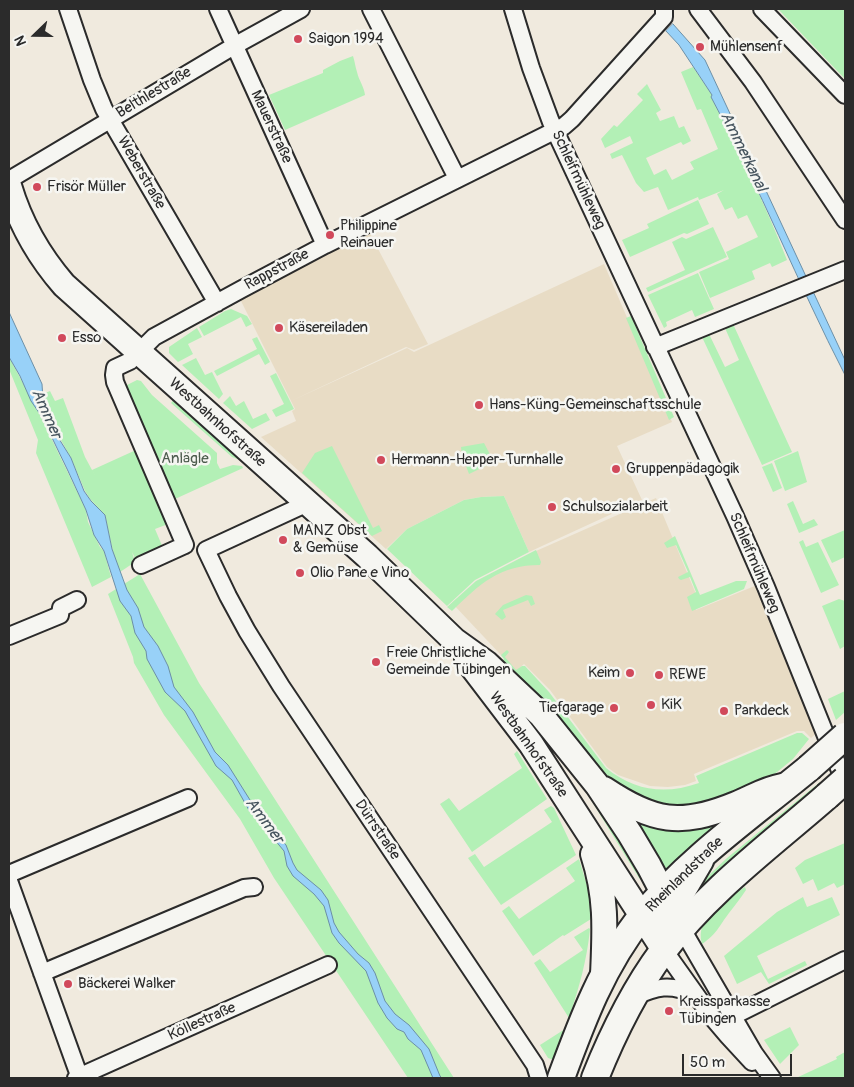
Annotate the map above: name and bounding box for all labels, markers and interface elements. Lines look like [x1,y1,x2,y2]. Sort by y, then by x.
north arrow [10,10,60,60]
place label: Saigon 1994 [308,30,384,48]
text: N [11,33,30,48]
marker: Saigon 1994 [292,33,304,45]
place label: Mühlensenf [710,38,783,56]
marker: Mühlensenf [694,41,706,53]
street label: Belthlestraße [113,64,195,122]
street label: Mauerstraße [246,88,296,166]
water label: Ammerkanal [716,109,770,195]
street label: Schleifmühleweg [547,128,609,232]
street label: Weberstraße [113,133,169,213]
place label: Frisör Müller [47,178,126,196]
marker: Frisör Müller [31,181,43,193]
place label: Philippine Reinauer [340,217,397,252]
marker: Philippine Reinauer [324,229,336,241]
street label: Rappstraße [242,246,312,294]
place label: Käsereiladen [289,319,368,337]
marker: Käsereiladen [273,322,285,334]
place label: Esso [72,329,101,347]
marker: Esso [56,332,68,344]
street label: Westbahnhofstraße [165,375,269,471]
water label: Ammer [27,386,65,442]
place label: Hans-Küng-Gemeinschaftsschule [489,396,701,414]
marker: Hans-Küng-Gemeinschaftsschule [473,399,485,411]
park label: Anlägle [161,450,209,468]
place label: Hermann-Hepper-Turnhalle [391,451,563,469]
marker: Hermann-Hepper-Turnhalle [375,454,387,466]
place label: Gruppenpädagogik [626,460,739,478]
marker: Gruppenpädagogik [610,463,622,475]
place label: Schulsozialarbeit [562,498,668,516]
marker: Schulsozialarbeit [546,501,558,513]
street label: Schleifmühleweg [725,510,783,616]
place label: MANZ Obst & Gemüse [293,522,367,557]
marker: MANZ Obst & Gemüse [277,534,289,546]
place label: Olio Pane e Vino [310,564,409,582]
marker: Olio Pane e Vino [294,567,306,579]
place label: Freie Christliche Gemeinde Tübingen [386,644,511,679]
marker: Freie Christliche Gemeinde Tübingen [370,656,382,668]
place label: Keim [588,664,620,682]
place label: REWE [669,666,706,684]
marker: Keim [624,667,636,679]
marker: REWE [653,669,665,681]
street label: Westbahnhofstraße [485,689,571,801]
place label: KiK [661,696,682,714]
place label: Tiefgarage [539,699,604,717]
marker: KiK [645,699,657,711]
marker: Tiefgarage [608,702,620,714]
place label: Parkdeck [734,702,789,720]
marker: Parkdeck [718,705,730,717]
water label: Ammer [241,794,287,848]
street label: Dürrstraße [350,797,404,863]
street label: Rheinlandstraße [643,834,727,916]
place label: Bäckerei Walker [78,975,176,993]
marker: Bäckerei Walker [62,978,74,990]
place label: Kreissparkasse Tübingen [679,993,770,1028]
street label: Köllestraße [165,999,239,1045]
marker: Kreissparkasse Tübingen [663,1005,675,1017]
scale bar [684,1044,794,1076]
text: 50 m [690,1053,725,1072]

